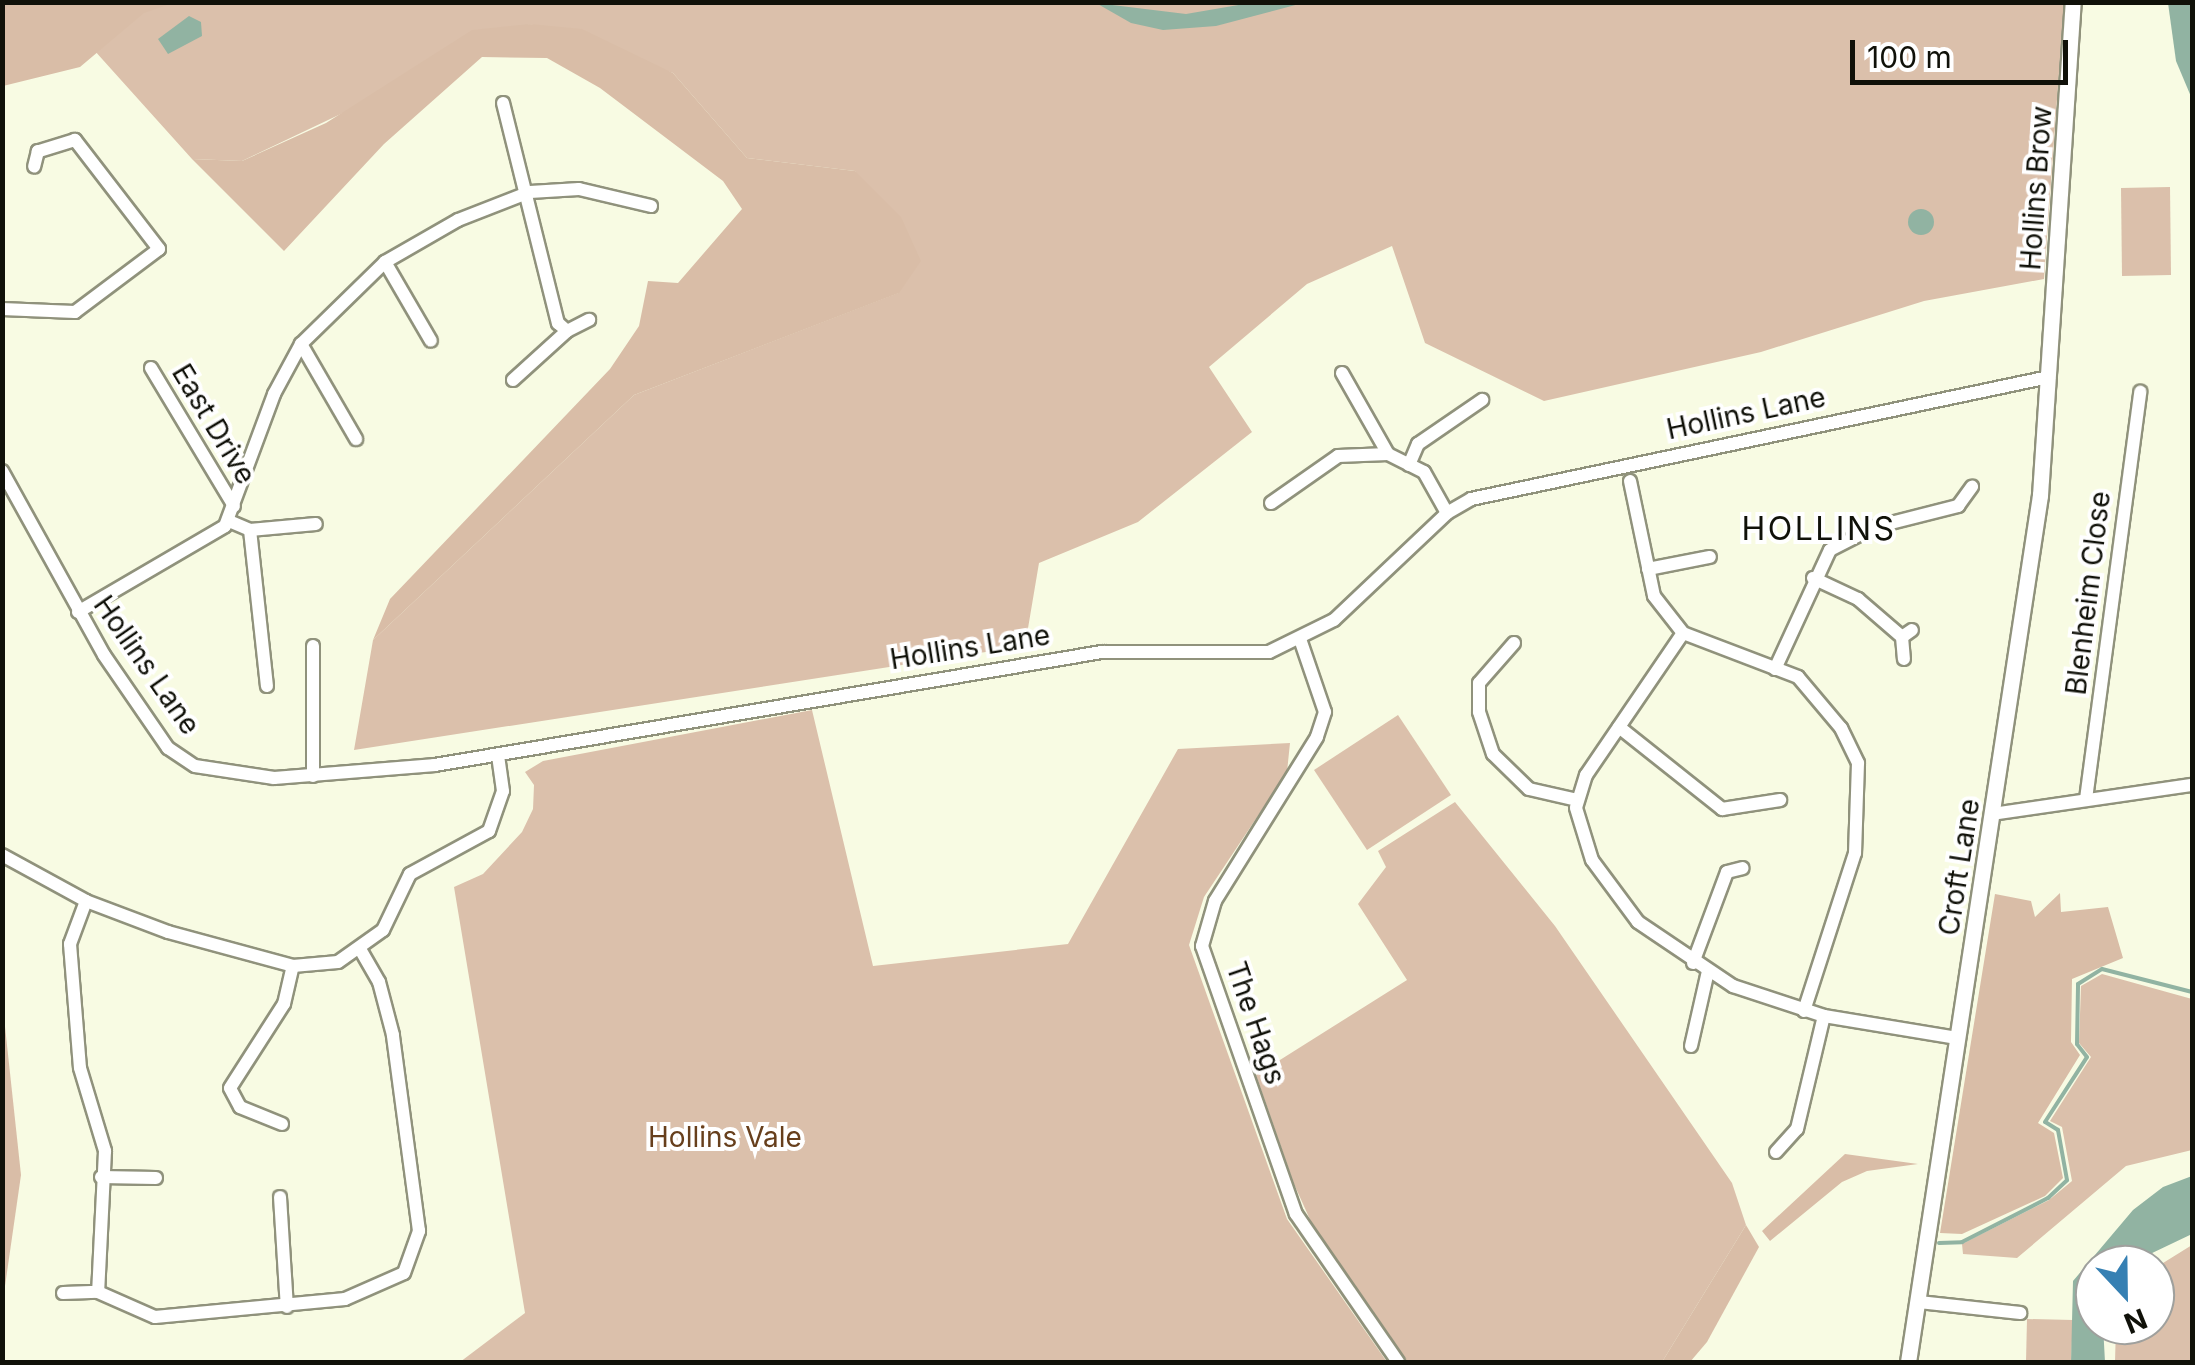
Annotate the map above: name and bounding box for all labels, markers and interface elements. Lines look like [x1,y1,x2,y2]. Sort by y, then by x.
scale bar [1855,20,2072,82]
text: 100 m [1867,39,1952,75]
street label: Hollins Brow [2013,105,2059,271]
street label: East Drive [165,358,263,490]
street label: Hollins Lane [1663,380,1829,446]
street label: Blenheim Close [2059,489,2117,697]
district label: HOLLINS [1741,510,1897,548]
street label: Hollins Lane [87,589,207,741]
street label: Hollins Lane [888,618,1052,676]
street label: Croft Lane [1932,796,1986,938]
street label: The Hags [1219,957,1293,1089]
park label: Hollins Vale [648,1120,802,1154]
north arrow [2075,1245,2175,1345]
text: N [2119,1301,2152,1341]

